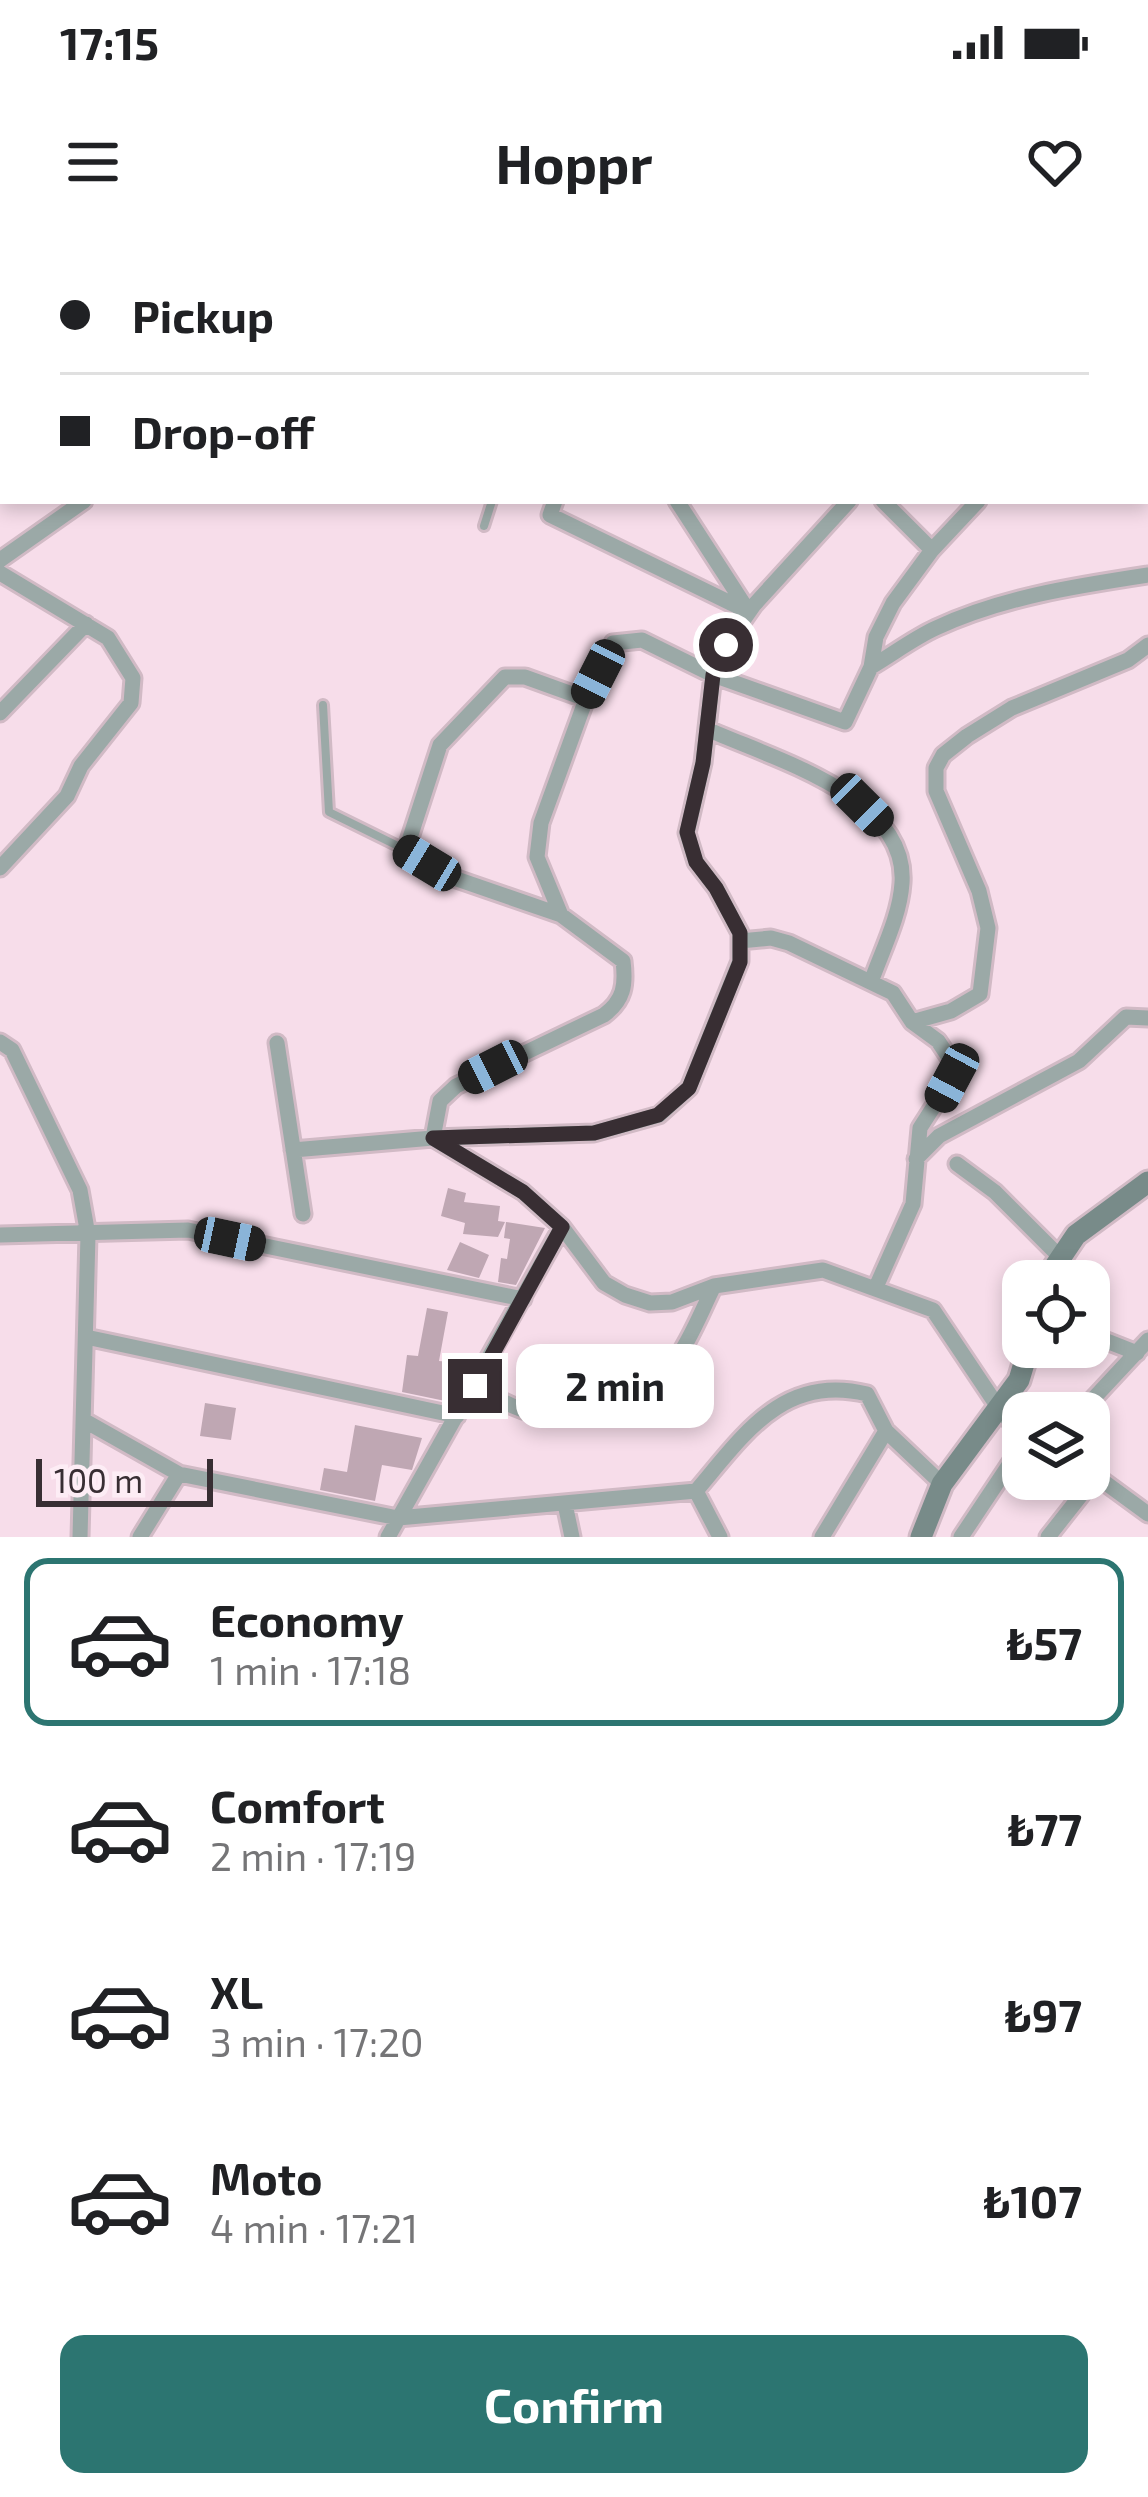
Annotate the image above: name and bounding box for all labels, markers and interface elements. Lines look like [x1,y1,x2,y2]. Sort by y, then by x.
text: 17:15 [60,15,159,69]
icon: menu [60,129,126,195]
icon: heart [1022,129,1088,195]
text: Hoppr [495,130,653,195]
text: Pickup [132,288,274,342]
text: Drop-off [132,404,314,458]
route start [699,618,753,672]
car [566,634,630,714]
car [824,767,900,843]
car [387,829,467,897]
car [453,1035,533,1099]
car [919,1038,985,1118]
car [191,1214,269,1264]
map controls [1002,1260,1110,1500]
button: locate [1002,1260,1110,1368]
callout: 2 min [517,1344,715,1428]
route end [448,1359,502,1413]
text: 2 min [565,1362,665,1409]
button: layers [1002,1392,1110,1500]
scale bar [36,1453,213,1506]
text: 100 m [54,1460,143,1500]
icon: car [66,1588,174,1696]
text: Economy [210,1592,404,1646]
text: ₺57 [1007,1615,1082,1669]
text: 1 min · 17:18 [210,1646,411,1693]
icon: car [66,1774,174,1882]
text: Comfort [210,1778,385,1832]
text: ₺77 [1008,1801,1082,1855]
text: 2 min · 17:19 [210,1832,416,1879]
icon: car [66,1960,174,2068]
text: XL [210,1964,263,2018]
text: ₺97 [1005,1987,1082,2041]
text: 3 min · 17:20 [210,2018,424,2065]
icon: car [66,2146,174,2254]
text: Moto [210,2150,323,2204]
text: ₺107 [984,2173,1082,2227]
text: 4 min · 17:21 [210,2204,418,2251]
button: Confirm [60,2335,1088,2473]

